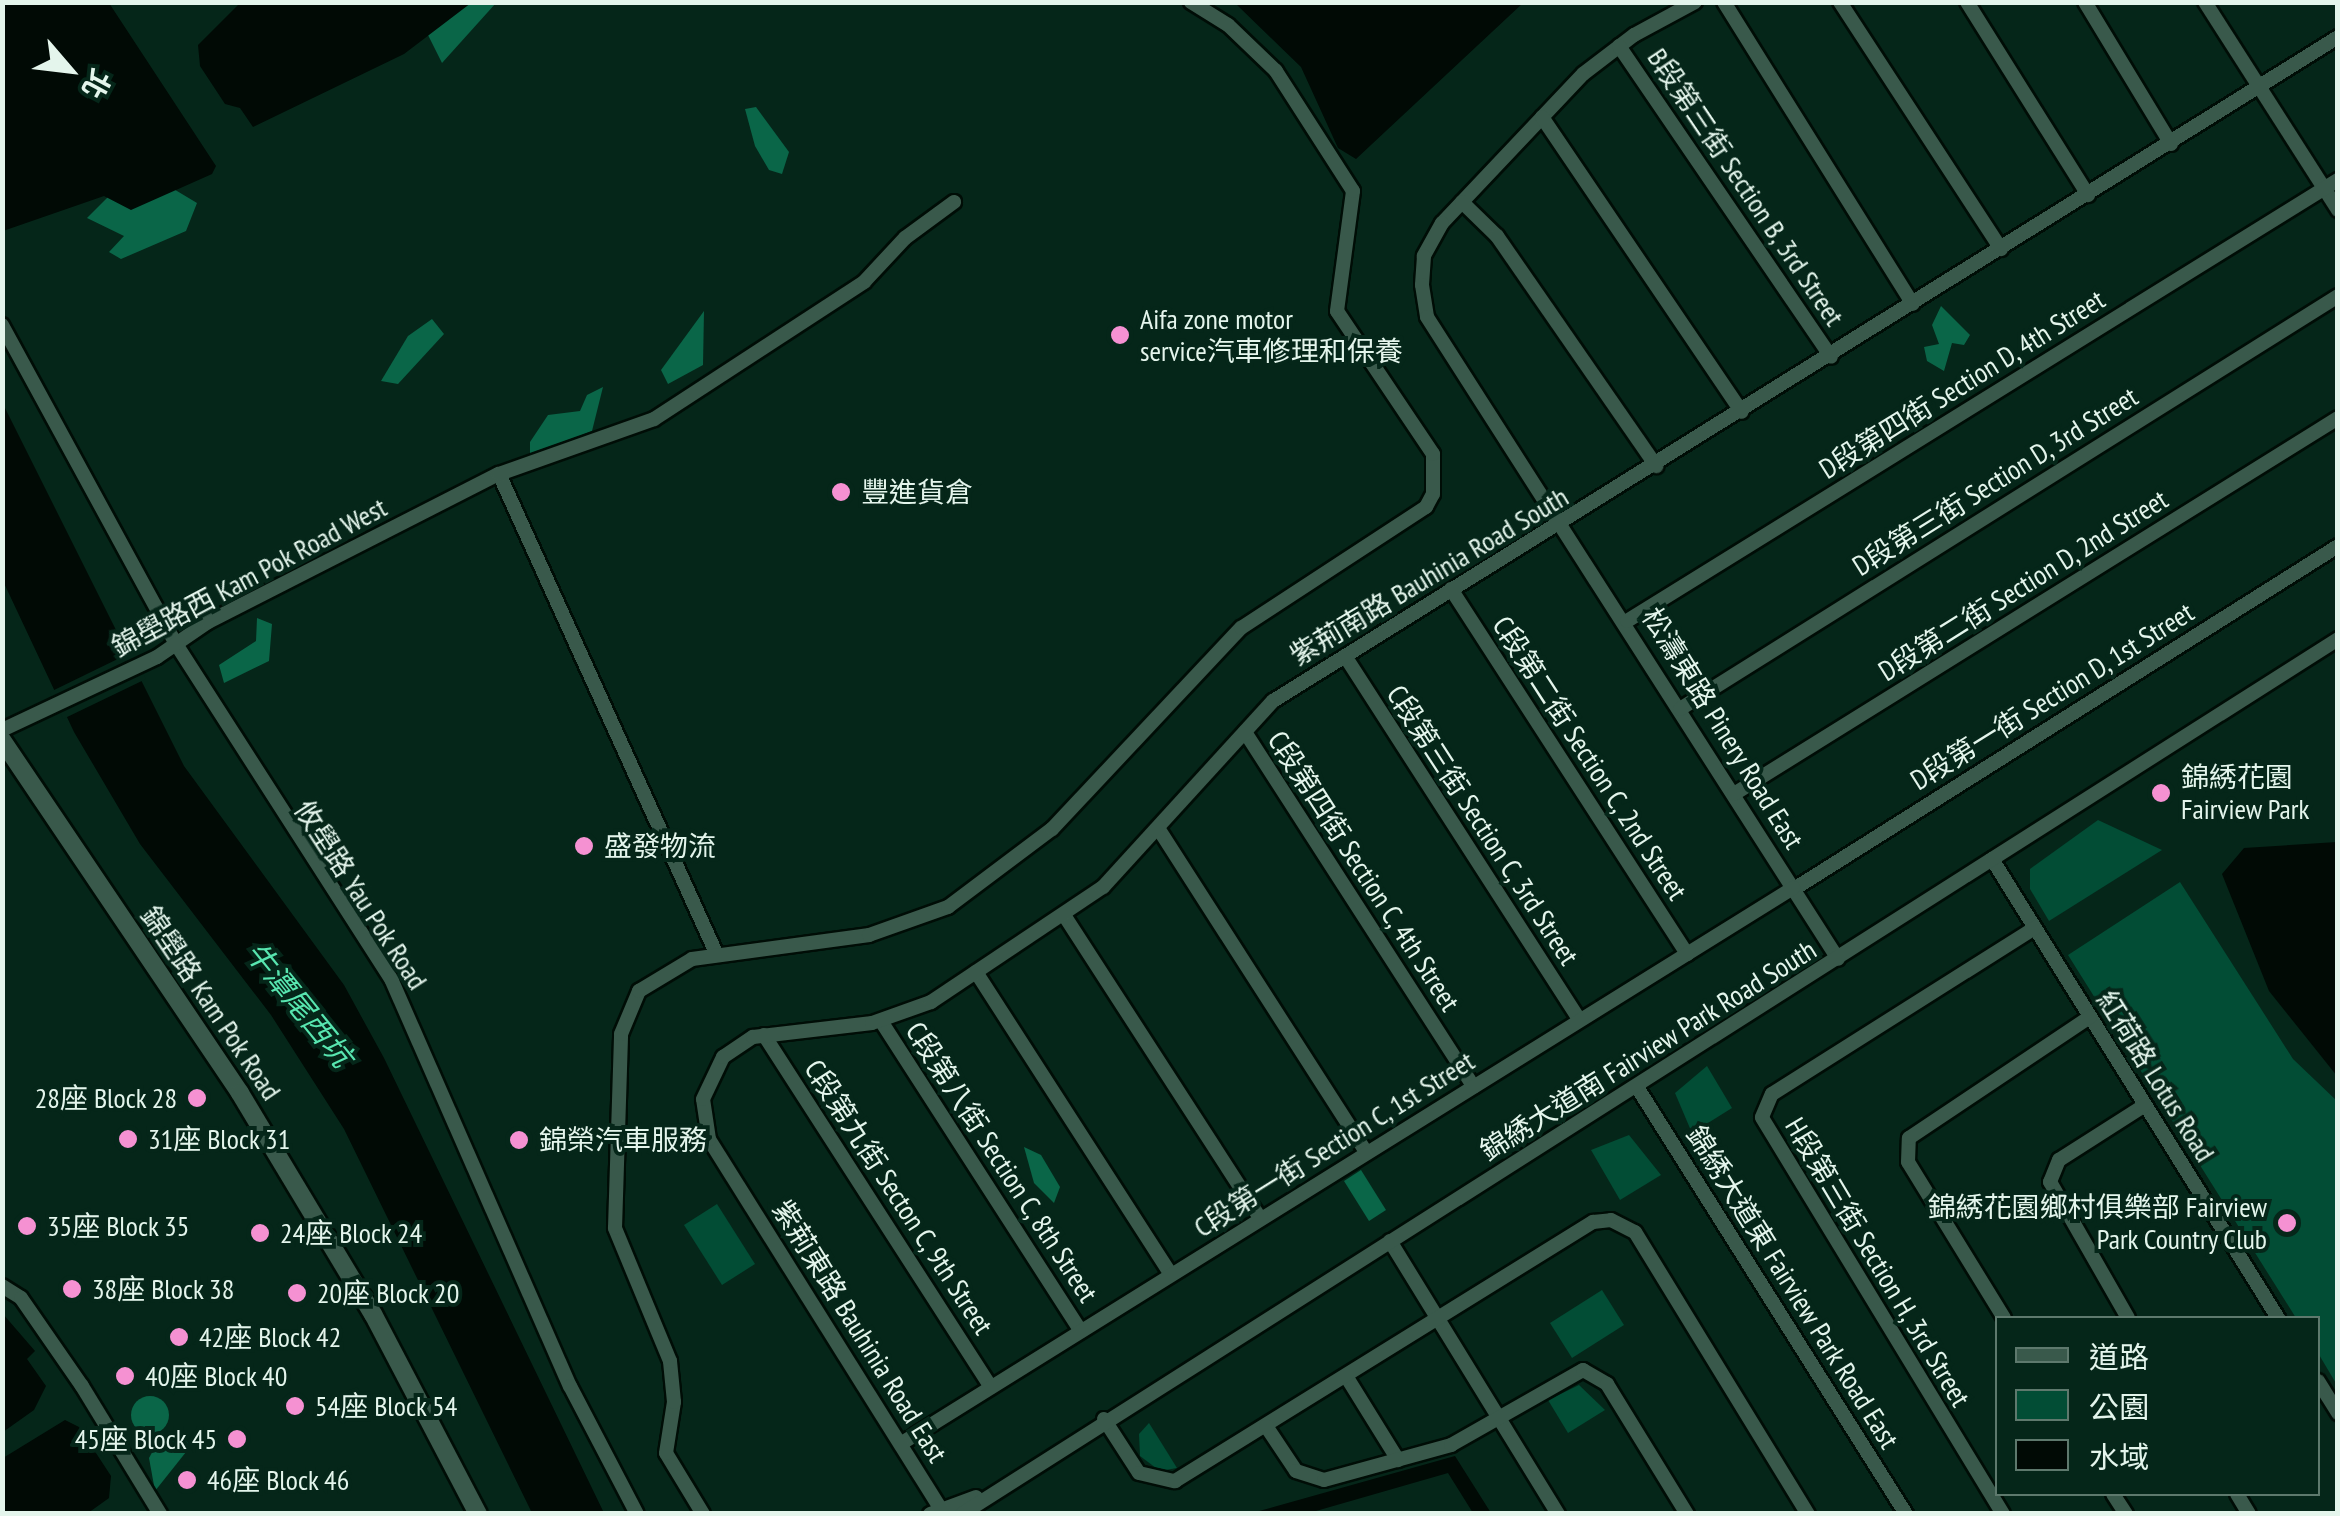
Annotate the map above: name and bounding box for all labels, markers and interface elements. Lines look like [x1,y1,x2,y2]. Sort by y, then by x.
north arrow [20,20,120,120]
street label: B段第三街 Section B, 3rd Street [1640,41,1852,333]
text: 北 [74,63,120,105]
street label: D段第四街 Section D, 4th Street [1812,282,2112,486]
place label: Aifa zone motor service汽車修理和保養 [1140,302,1403,368]
marker: Aifa zone motor service汽車修理和保養 [1109,324,1131,346]
street label: D段第三街 Section D, 3rd Street [1846,379,2144,583]
place label: 豐進貨倉 [861,475,973,509]
street label: 紫荊南路 Bauhinia Road South [1284,480,1574,672]
marker: 豐進貨倉 [830,481,852,503]
street label: D段第二街 Section D, 2nd Street [1872,482,2174,688]
street label: 錦壆路西 Kam Pok Road West [105,490,393,664]
street label: D段第一街 Section D, 1st Street [1904,595,2200,797]
street label: 松濤東路 Pinery Road East [1635,601,1811,855]
street label: C段第二街 Section C, 2nd Street [1485,609,1695,907]
street label: C段第三街 Section C, 3rd Street [1379,678,1587,972]
street label: C段第四街 Section C, 4th Street [1260,724,1468,1018]
place label: 錦綉花園 Fairview Park [2181,760,2310,826]
marker: 錦綉花園 Fairview Park [2150,782,2172,804]
street label: 攸壆路 Yau Pok Road [287,794,435,996]
place label: 盛發物流 [604,829,716,863]
marker: 盛發物流 [573,835,595,857]
street label: 錦壆路 Kam Pok Road [134,900,288,1106]
street label: 錦綉大道南 Fairview Park Road South [1473,932,1823,1168]
water label: 牛潭尾西坑 [238,934,360,1074]
street label: 紅荷路 Lotus Road [2090,984,2222,1168]
street label: C段第八街 Section C, 8th Street [898,1015,1106,1309]
street label: C段第一街 Section C, 1st Street [1187,1043,1481,1245]
street label: C段第九街 Secton C, 9th Street [797,1053,1001,1341]
place label: 28座 Block 28 [34,1081,177,1115]
marker: 28座 Block 28 [186,1087,208,1109]
street label: H段第三街 Section H, 3rd Street [1778,1111,1978,1413]
street label: 錦綉大道東 Fairview Park Road East [1679,1119,1907,1455]
place label: 31座 Block 31 [148,1122,291,1156]
place label: 錦榮汽車服務 [539,1123,707,1157]
marker: 31座 Block 31 [117,1128,139,1150]
marker: 錦榮汽車服務 [508,1129,530,1151]
place label: 錦綉花園鄉村俱樂部 Fairview Park Country Club [1928,1190,2267,1256]
street label: 紫荊東路 Bauhinia Road East [766,1194,954,1468]
place label: 35座 Block 35 [47,1209,190,1243]
marker: 錦綉花園鄉村俱樂部 Fairview Park Country Club [2276,1212,2298,1234]
marker: 35座 Block 35 [16,1215,38,1237]
place label: 24座 Block 24 [280,1216,423,1250]
marker: 24座 Block 24 [249,1222,271,1244]
place label: 38座 Block 38 [92,1272,235,1306]
place label: 20座 Block 20 [317,1276,460,1310]
marker: 38座 Block 38 [61,1278,83,1300]
marker: 20座 Block 20 [286,1282,308,1304]
legend [1995,1316,2320,1496]
place label: 42座 Block 42 [199,1320,342,1354]
marker: 42座 Block 42 [168,1326,190,1348]
text: 道路 [2089,1337,2149,1376]
place label: 40座 Block 40 [145,1359,288,1393]
marker: 40座 Block 40 [114,1365,136,1387]
text: 公園 [2089,1387,2149,1426]
place label: 54座 Block 54 [315,1389,458,1423]
marker: 54座 Block 54 [284,1395,306,1417]
place label: 45座 Block 45 [74,1422,217,1456]
marker: 45座 Block 45 [226,1428,248,1450]
text: 水域 [2089,1437,2149,1476]
place label: 46座 Block 46 [207,1463,350,1497]
marker: 46座 Block 46 [176,1469,198,1491]

